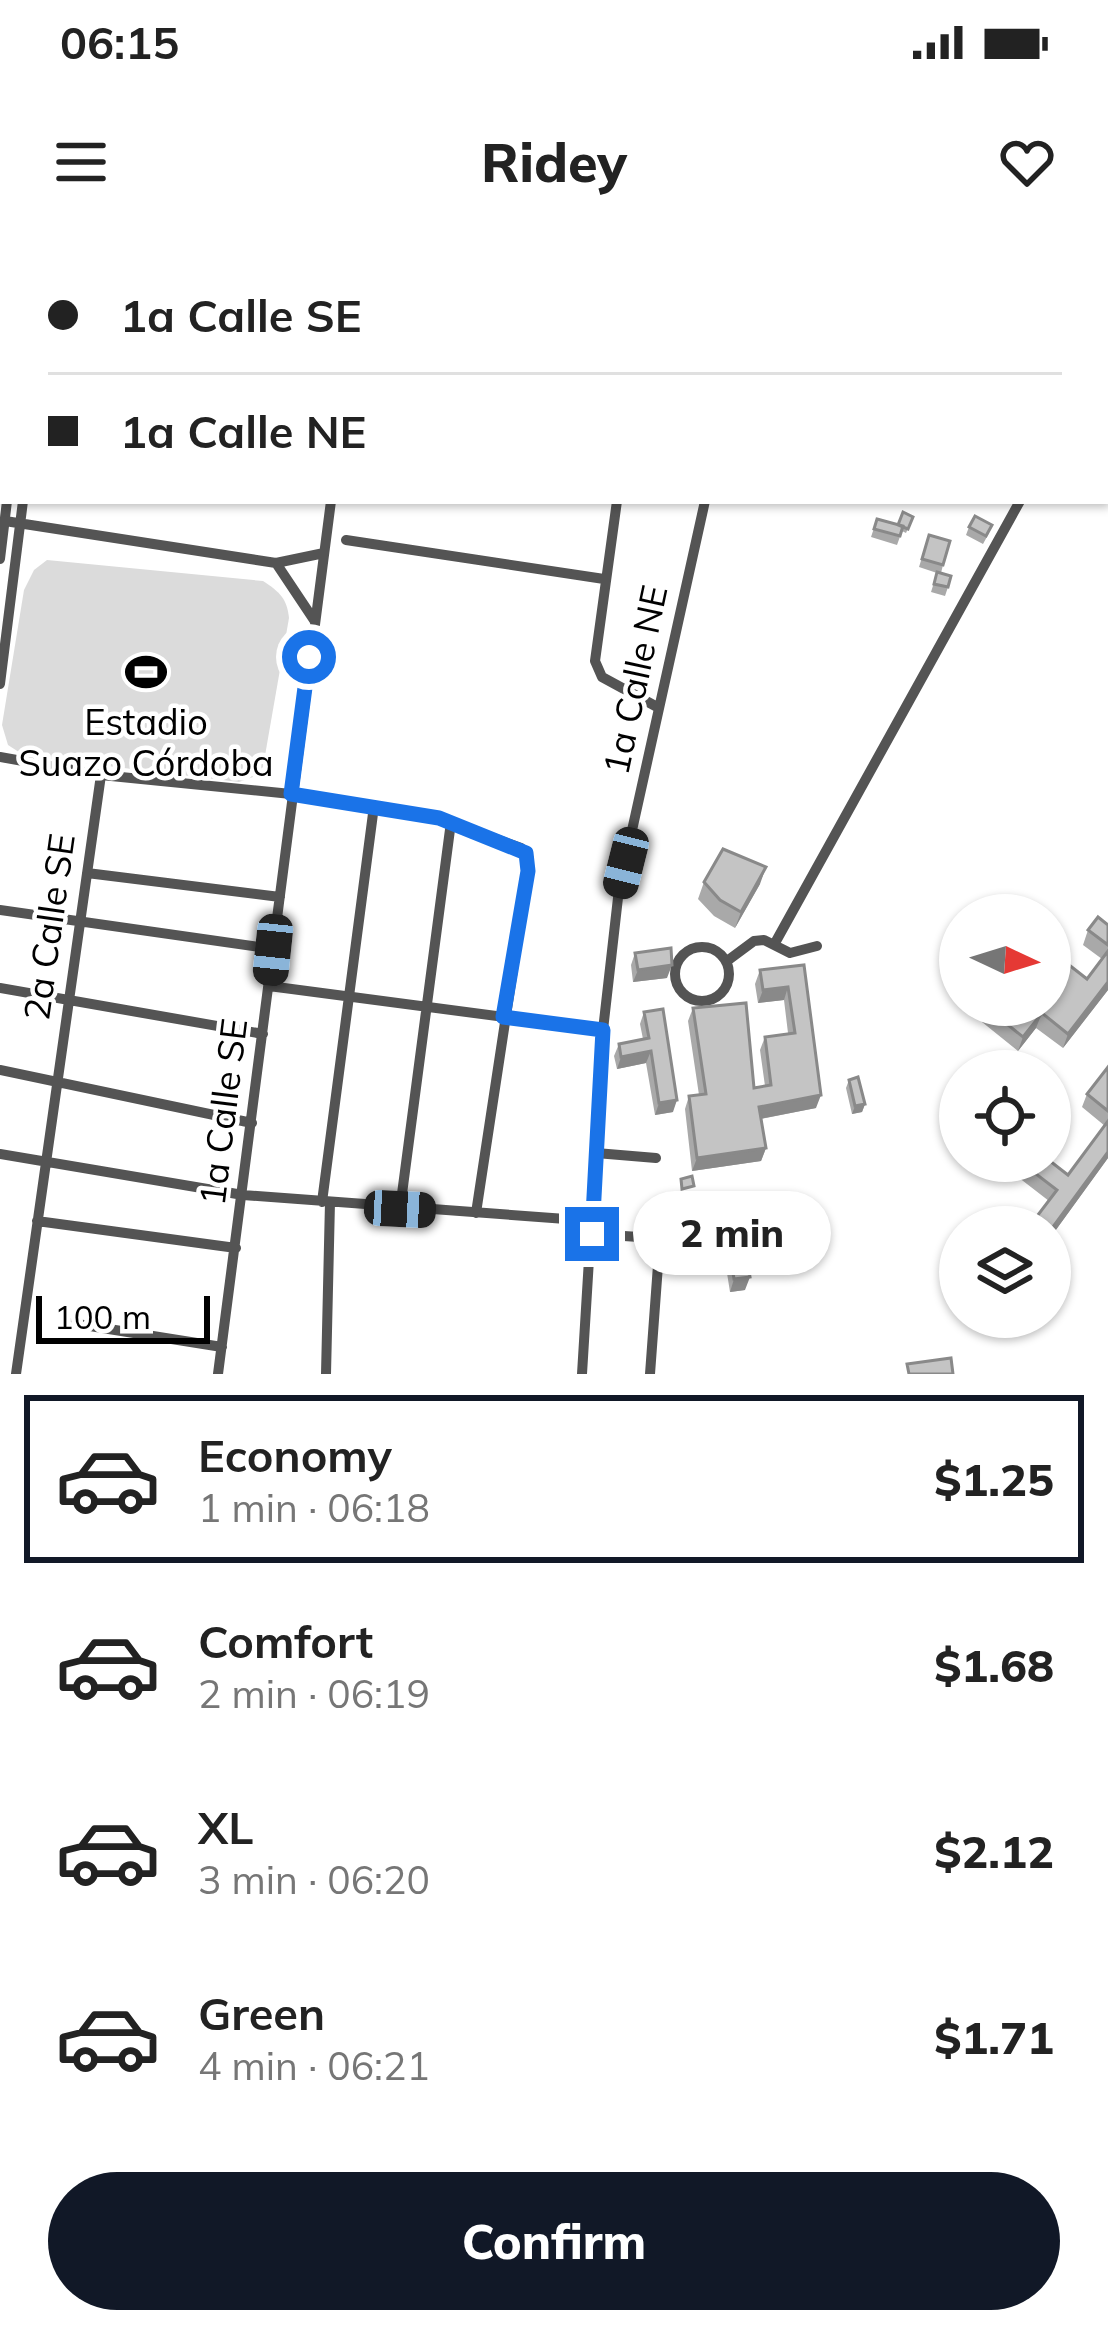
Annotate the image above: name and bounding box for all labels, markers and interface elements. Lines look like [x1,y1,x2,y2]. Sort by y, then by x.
text: 06:15 [60,14,179,70]
text: Ridey [481,128,627,196]
icon: menu [48,129,114,195]
icon: heart [994,129,1060,195]
text: 1a Calle SE [120,287,361,343]
text: 1a Calle NE [120,403,366,459]
street label: 1a Calle NE [593,581,677,779]
route start [282,630,336,684]
sports icon: Estadio Suazo Córdoba [123,649,169,695]
place label: Estadio Suazo Córdoba [18,699,274,785]
car [600,824,652,902]
street label: 2a Calle SE [13,831,84,1023]
north arrow [939,894,1071,1026]
map controls [939,894,1071,1338]
car [251,912,295,988]
street label: 1a Calle SE [189,1016,256,1208]
button: locate [939,1050,1071,1182]
car [363,1189,437,1229]
callout: 2 min [634,1192,832,1276]
button: layers [939,1206,1071,1338]
route end [565,1207,619,1261]
text: 2 min [680,1208,784,1257]
scale bar [36,1290,210,1343]
text: 100 m [54,1296,151,1337]
icon: car [54,1425,162,1533]
text: Economy [198,1427,392,1483]
text: $1.25 [934,1451,1054,1507]
text: 1 min · 06:18 [198,1483,430,1532]
icon: car [54,1611,162,1719]
text: Comfort [198,1613,373,1669]
text: $1.68 [934,1637,1054,1693]
text: 2 min · 06:19 [198,1669,430,1718]
icon: car [54,1797,162,1905]
text: XL [198,1799,253,1855]
text: $2.12 [934,1823,1054,1879]
text: 3 min · 06:20 [198,1855,430,1904]
icon: car [54,1983,162,2091]
text: Green [198,1985,325,2041]
text: $1.71 [934,2009,1054,2065]
text: 4 min · 06:21 [198,2041,430,2090]
button: Confirm [48,2172,1060,2310]

